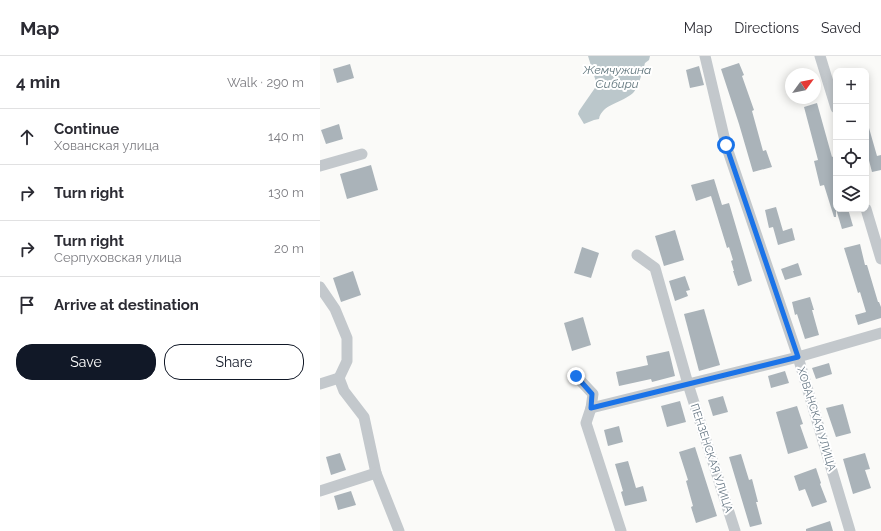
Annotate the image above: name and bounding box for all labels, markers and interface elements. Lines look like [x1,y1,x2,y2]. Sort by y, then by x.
text: Map [20,17,59,39]
text: Map [684,20,712,36]
text: Directions [734,20,799,36]
text: Saved [821,20,861,36]
water label: Жемчужина Сибири [582,63,651,91]
north arrow [785,68,821,104]
map controls [833,68,869,212]
button: + [833,68,869,104]
text: 4 min [16,72,60,92]
text: Walk · 290 m [227,75,304,90]
button: − [833,104,869,140]
text: Continue [54,120,119,138]
icon: ahead [16,126,38,148]
text: 140 m [268,129,304,144]
route start [717,136,735,154]
text: Хованская улица [54,138,159,153]
button: locate [833,140,869,176]
button: layers [833,176,869,212]
icon: right [16,182,38,204]
text: Turn right [54,184,124,202]
text: 130 m [268,185,304,200]
text: Turn right [54,232,124,250]
icon: right [16,238,38,260]
text: 20 m [274,241,304,256]
text: Серпуховская улица [54,250,182,265]
icon: arrive [16,294,38,316]
text: Arrive at destination [54,296,199,314]
button: Save [16,344,156,380]
button: Share [164,344,304,380]
street label: ХОВАНСКАЯ УЛИЦА [794,365,839,473]
route end [567,367,585,385]
street label: ПЕНЗЕНСКАЯ УЛИЦА [688,402,735,515]

